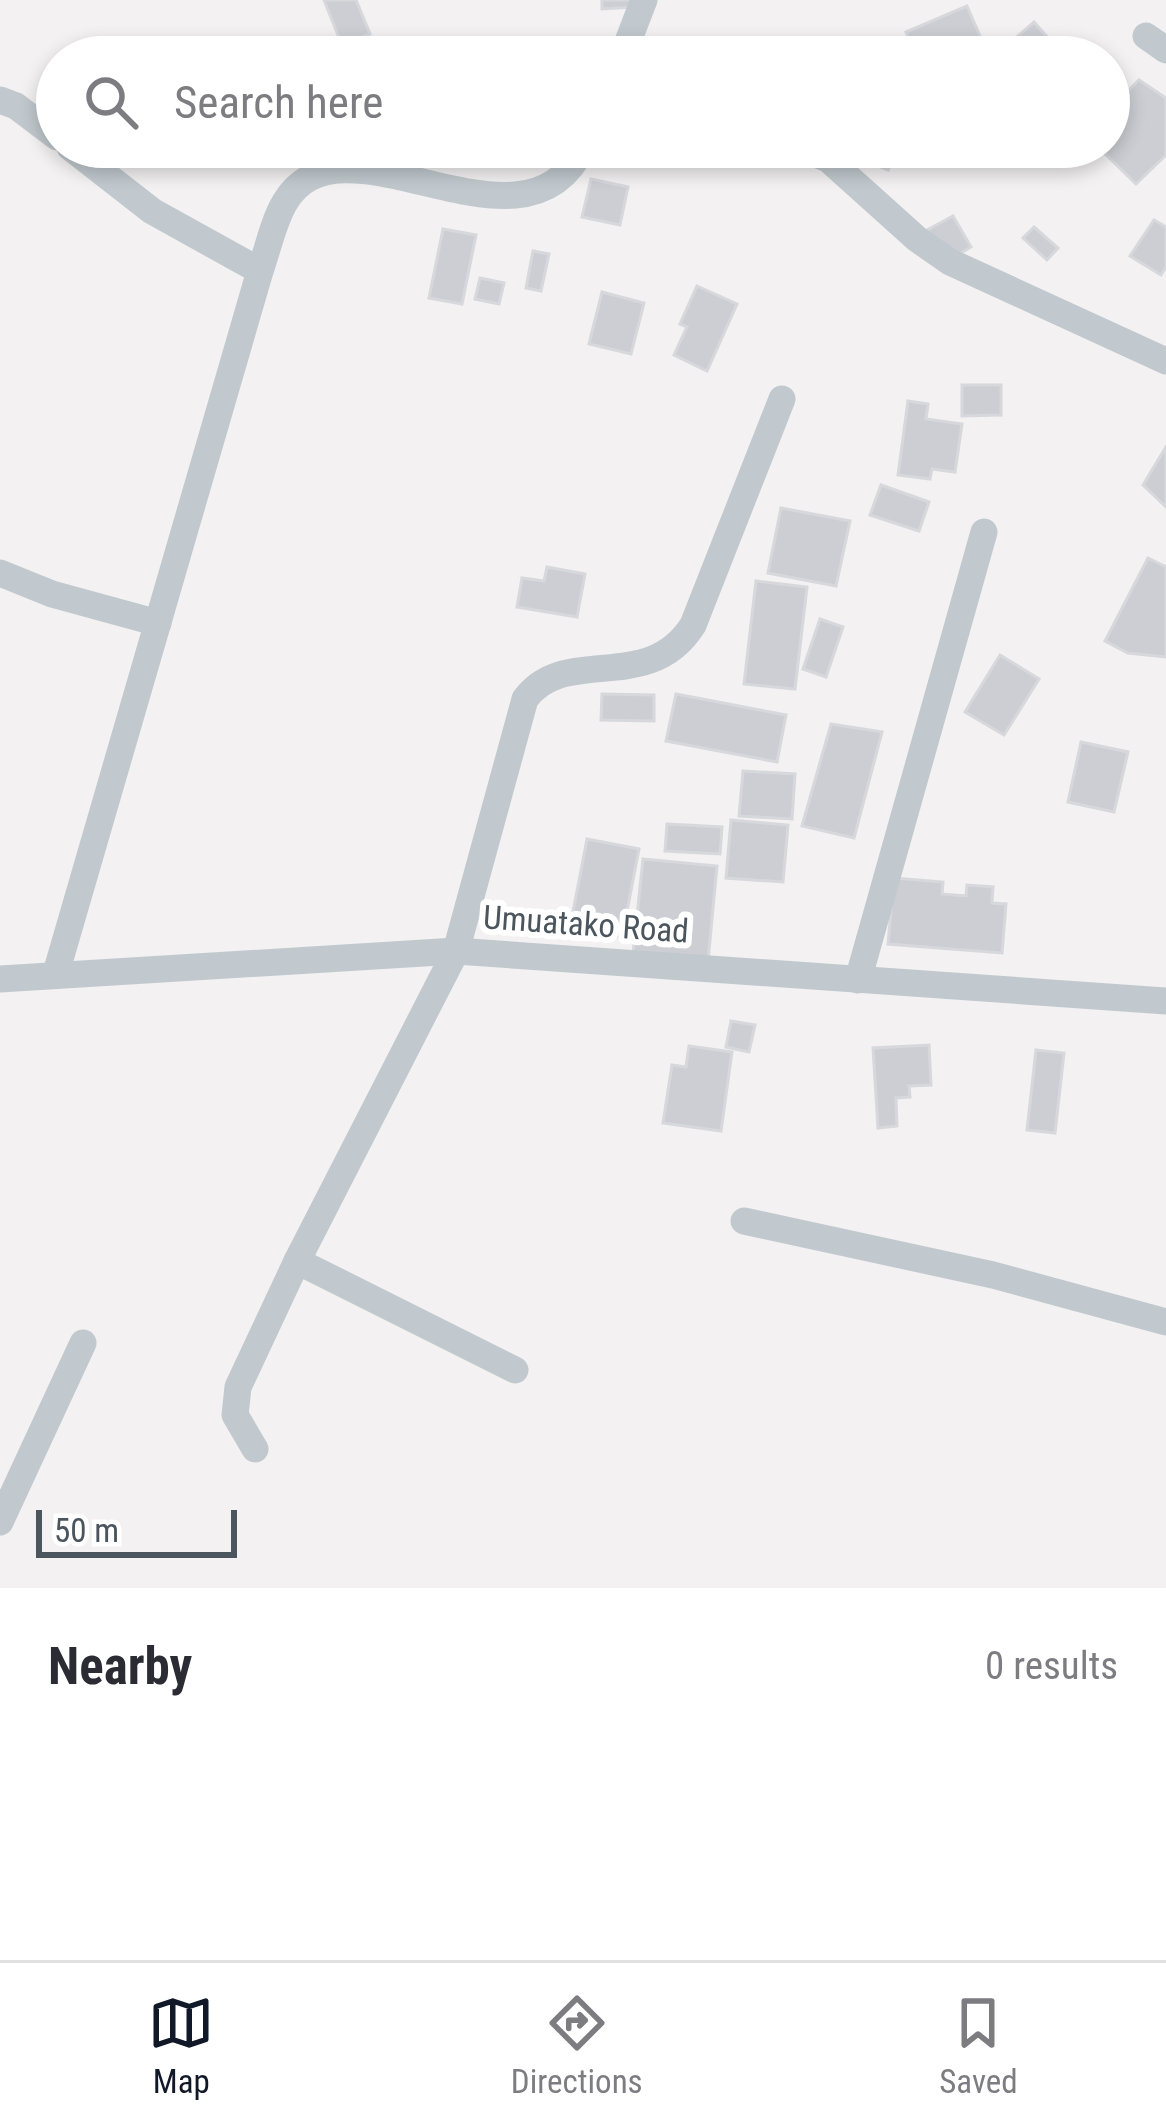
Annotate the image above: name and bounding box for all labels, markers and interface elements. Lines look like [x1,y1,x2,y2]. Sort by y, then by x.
search box [36,36,1130,168]
icon: search [78,69,144,135]
text: Search here [174,76,383,129]
street label: Umuatako Road [482,897,690,951]
scale bar [36,1504,237,1557]
text: 50 m [54,1511,119,1550]
text: Nearby [48,1637,192,1696]
text: 0 results [985,1643,1118,1689]
tab: Map [148,1990,214,2101]
tab: Directions [511,1990,643,2101]
tab: Saved [939,1990,1018,2101]

